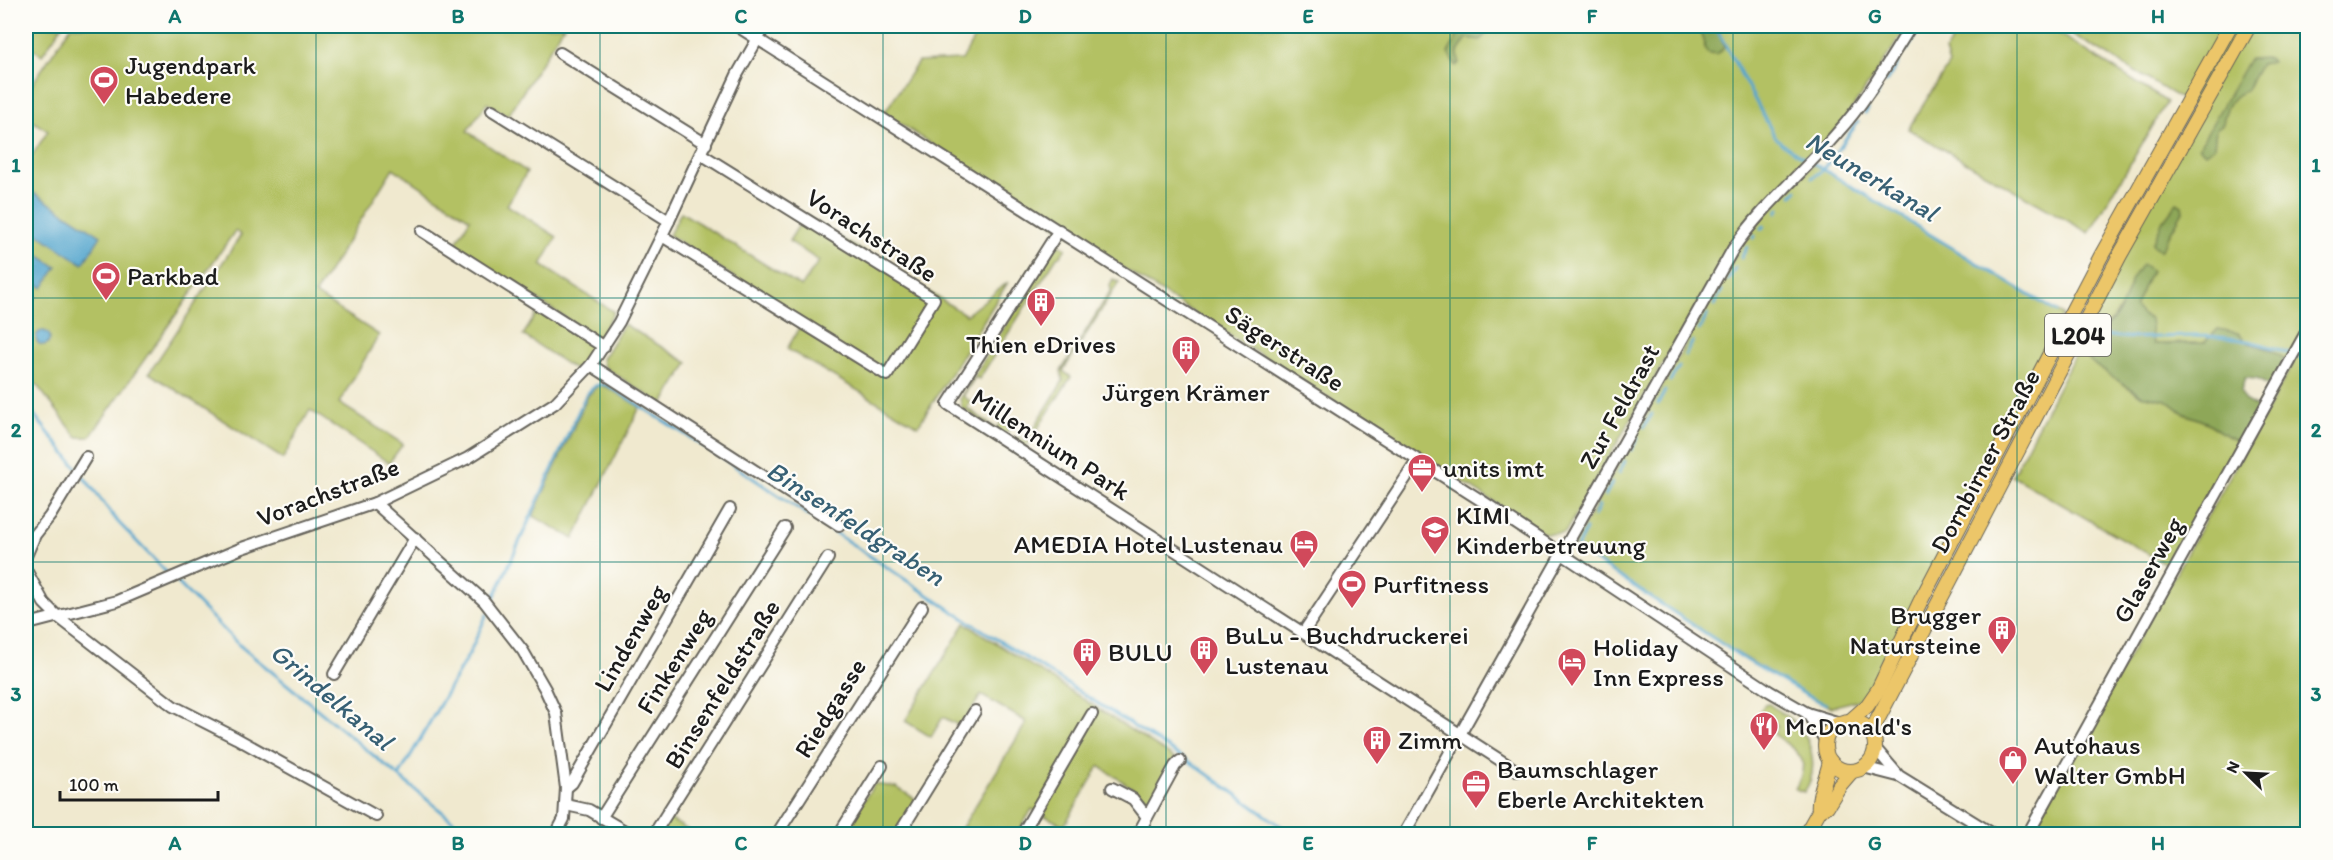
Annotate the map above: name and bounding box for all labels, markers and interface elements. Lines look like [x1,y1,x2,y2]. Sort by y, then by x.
text: A [168,4,182,28]
text: B [452,4,465,28]
text: C [735,4,748,28]
text: D [1018,4,1032,28]
text: E [1302,4,1314,28]
text: F [1587,4,1598,28]
text: G [1868,4,1882,28]
text: H [2151,4,2165,28]
place label: Jugendpark Habedere [125,49,257,111]
sports icon: Jugendpark Habedere [88,64,120,106]
water label: Neunerkanal [1800,124,1946,230]
text: 1 [11,153,21,177]
text: 1 [2311,153,2321,177]
street label: Vorachstraße [800,181,944,289]
sports icon: Parkbad [90,260,122,302]
place label: Parkbad [127,260,220,292]
building icon: Thien eDrives [1025,286,1057,328]
street label: Sägerstraße [1219,297,1351,399]
road number: L204 [2045,314,2111,356]
place label: Thien eDrives [966,328,1116,360]
building icon: Jürgen Krämer [1170,334,1202,376]
street label: Zur Feldrast [1572,338,1667,474]
street label: Dornbirner Straße [1923,363,2047,559]
place label: Jürgen Krämer [1102,376,1270,408]
street label: Millennium Park [966,381,1137,507]
text: 2 [11,418,22,442]
text: 2 [2311,418,2322,442]
street label: Vorachstraße [252,450,404,534]
office icon: units imt [1406,452,1438,494]
place label: units imt [1443,452,1544,484]
water label: Binsenfeldgraben [761,453,952,593]
place label: KIMI Kinderbetreuung [1456,499,1646,561]
street label: Glaserweg [2106,511,2191,629]
school or university icon: KIMI Kinderbetreuung [1419,514,1451,556]
place label: AMEDIA Hotel Lustenau [1014,528,1283,560]
hotel icon: AMEDIA Hotel Lustenau [1288,528,1320,570]
sports icon: Purfitness [1336,568,1368,610]
place label: Purfitness [1373,568,1489,600]
street label: Lindenweg [586,578,674,698]
street label: Binsenfeldstraße [657,593,787,775]
place label: Brugger Natursteine [1849,599,1982,661]
street label: Finkenweg [629,602,719,720]
building icon: Brugger Natursteine [1986,614,2018,656]
place label: BuLu - Buchdruckerei Lustenau [1225,619,1469,681]
place label: Holiday Inn Express [1593,631,1724,693]
building icon: BuLu - Buchdruckerei Lustenau [1188,634,1220,676]
water label: Grindelkanal [264,635,402,759]
building icon: BULU [1071,636,1103,678]
place label: BULU [1108,636,1172,668]
hotel icon: Holiday Inn Express [1556,646,1588,688]
street label: Riedgasse [787,652,873,764]
text: 3 [11,682,22,706]
text: 3 [2311,682,2322,706]
restaurant icon: McDonald's [1748,710,1780,752]
place label: McDonald's [1785,710,1912,742]
building icon: Zimm [1361,724,1393,766]
place label: Zimm [1398,724,1462,756]
place label: Autohaus Walter GmbH [2034,729,2186,791]
north arrow [2216,743,2276,803]
shop icon: Autohaus Walter GmbH [1997,744,2029,786]
place label: Baumschlager Eberle Architekten [1497,753,1704,815]
text: N [2222,758,2244,776]
scale bar [60,764,218,802]
office icon: Baumschlager Eberle Architekten [1460,768,1492,810]
text: 100 m [69,774,119,796]
text: A [168,831,182,855]
text: B [452,831,465,855]
text: C [735,831,748,855]
text: D [1018,831,1032,855]
text: E [1302,831,1314,855]
text: F [1587,831,1598,855]
text: G [1868,831,1882,855]
text: H [2151,831,2165,855]

